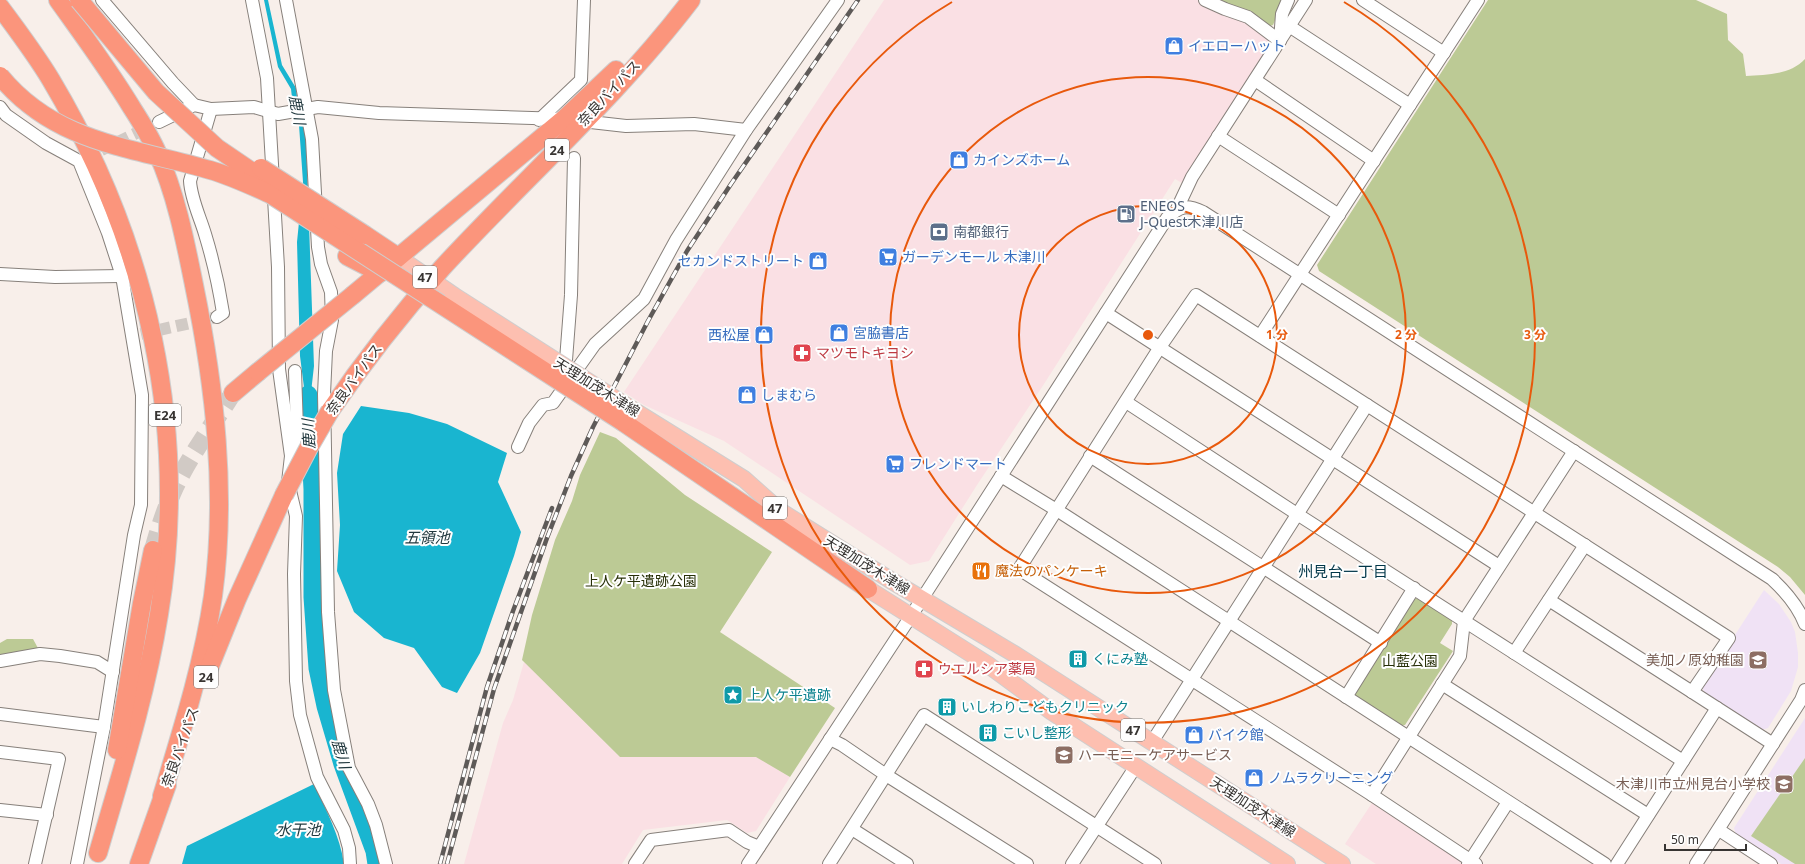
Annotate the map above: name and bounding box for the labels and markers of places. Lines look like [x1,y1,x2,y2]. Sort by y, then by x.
shop icon: イエローハット [1163,35,1185,57]
place label: イエローハット [1188,36,1286,55]
shop icon: カインズホーム [948,149,970,171]
place label: カインズホーム [973,150,1070,169]
place label: ENEOS J-Quest木津川店 [1138,196,1244,231]
fuel station icon: ENEOS J-Quest木津川店 [1115,203,1137,225]
bank icon: 南都銀行 [928,221,950,243]
place label: 南都銀行 [953,222,1009,241]
supermarket icon: ガーデンモール 木津川 [877,246,899,268]
place label: ガーデンモール 木津川 [902,247,1046,266]
shop icon: セカンドストリート [807,250,829,272]
place label: セカンドストリート [678,251,804,270]
shop icon: 宮脇書店 [828,322,850,344]
place label: 宮脇書店 [853,323,909,342]
shop icon: 西松屋 [753,324,775,346]
place label: 西松屋 [708,325,750,344]
centre of rings [1141,328,1155,342]
pharmacy icon: マツモトキヨシ [791,342,813,364]
place label: マツモトキヨシ [816,343,914,362]
shop icon: しまむら [736,384,758,406]
place label: しまむら [761,385,817,404]
supermarket icon: フレンドマート [884,453,906,475]
place label: フレンドマート [909,454,1007,473]
restaurant icon: 魔法のパンケーキ [970,560,992,582]
place label: 魔法のパンケーキ [995,561,1108,580]
building icon: くにみ塾 [1067,648,1089,670]
place label: くにみ塾 [1092,649,1148,668]
school or university icon: 美加ノ原幼稚園 [1747,649,1769,671]
place label: 美加ノ原幼稚園 [1646,650,1744,669]
pharmacy icon: ウエルシア薬局 [913,658,935,680]
place label: ウエルシア薬局 [938,659,1036,678]
place icon: 上人ケ平遺跡 [722,684,744,706]
place label: 上人ケ平遺跡 [747,685,831,704]
building icon: いしわりこどもクリニック [936,696,958,718]
place label: いしわりこどもクリニック [961,697,1129,716]
building icon: こいし整形 [977,722,999,744]
place label: こいし整形 [1002,723,1072,742]
shop icon: バイク館 [1183,724,1205,746]
place label: バイク館 [1208,725,1264,744]
school or university icon: ハーモニーケアサービス [1053,744,1075,766]
place label: ハーモニーケアサービス [1078,745,1232,764]
shop icon: ノムラクリーニング [1243,767,1265,789]
place label: ノムラクリーニング [1268,768,1393,787]
school or university icon: 木津川市立州見台小学校 [1773,773,1795,795]
place label: 木津川市立州見台小学校 [1616,774,1770,793]

